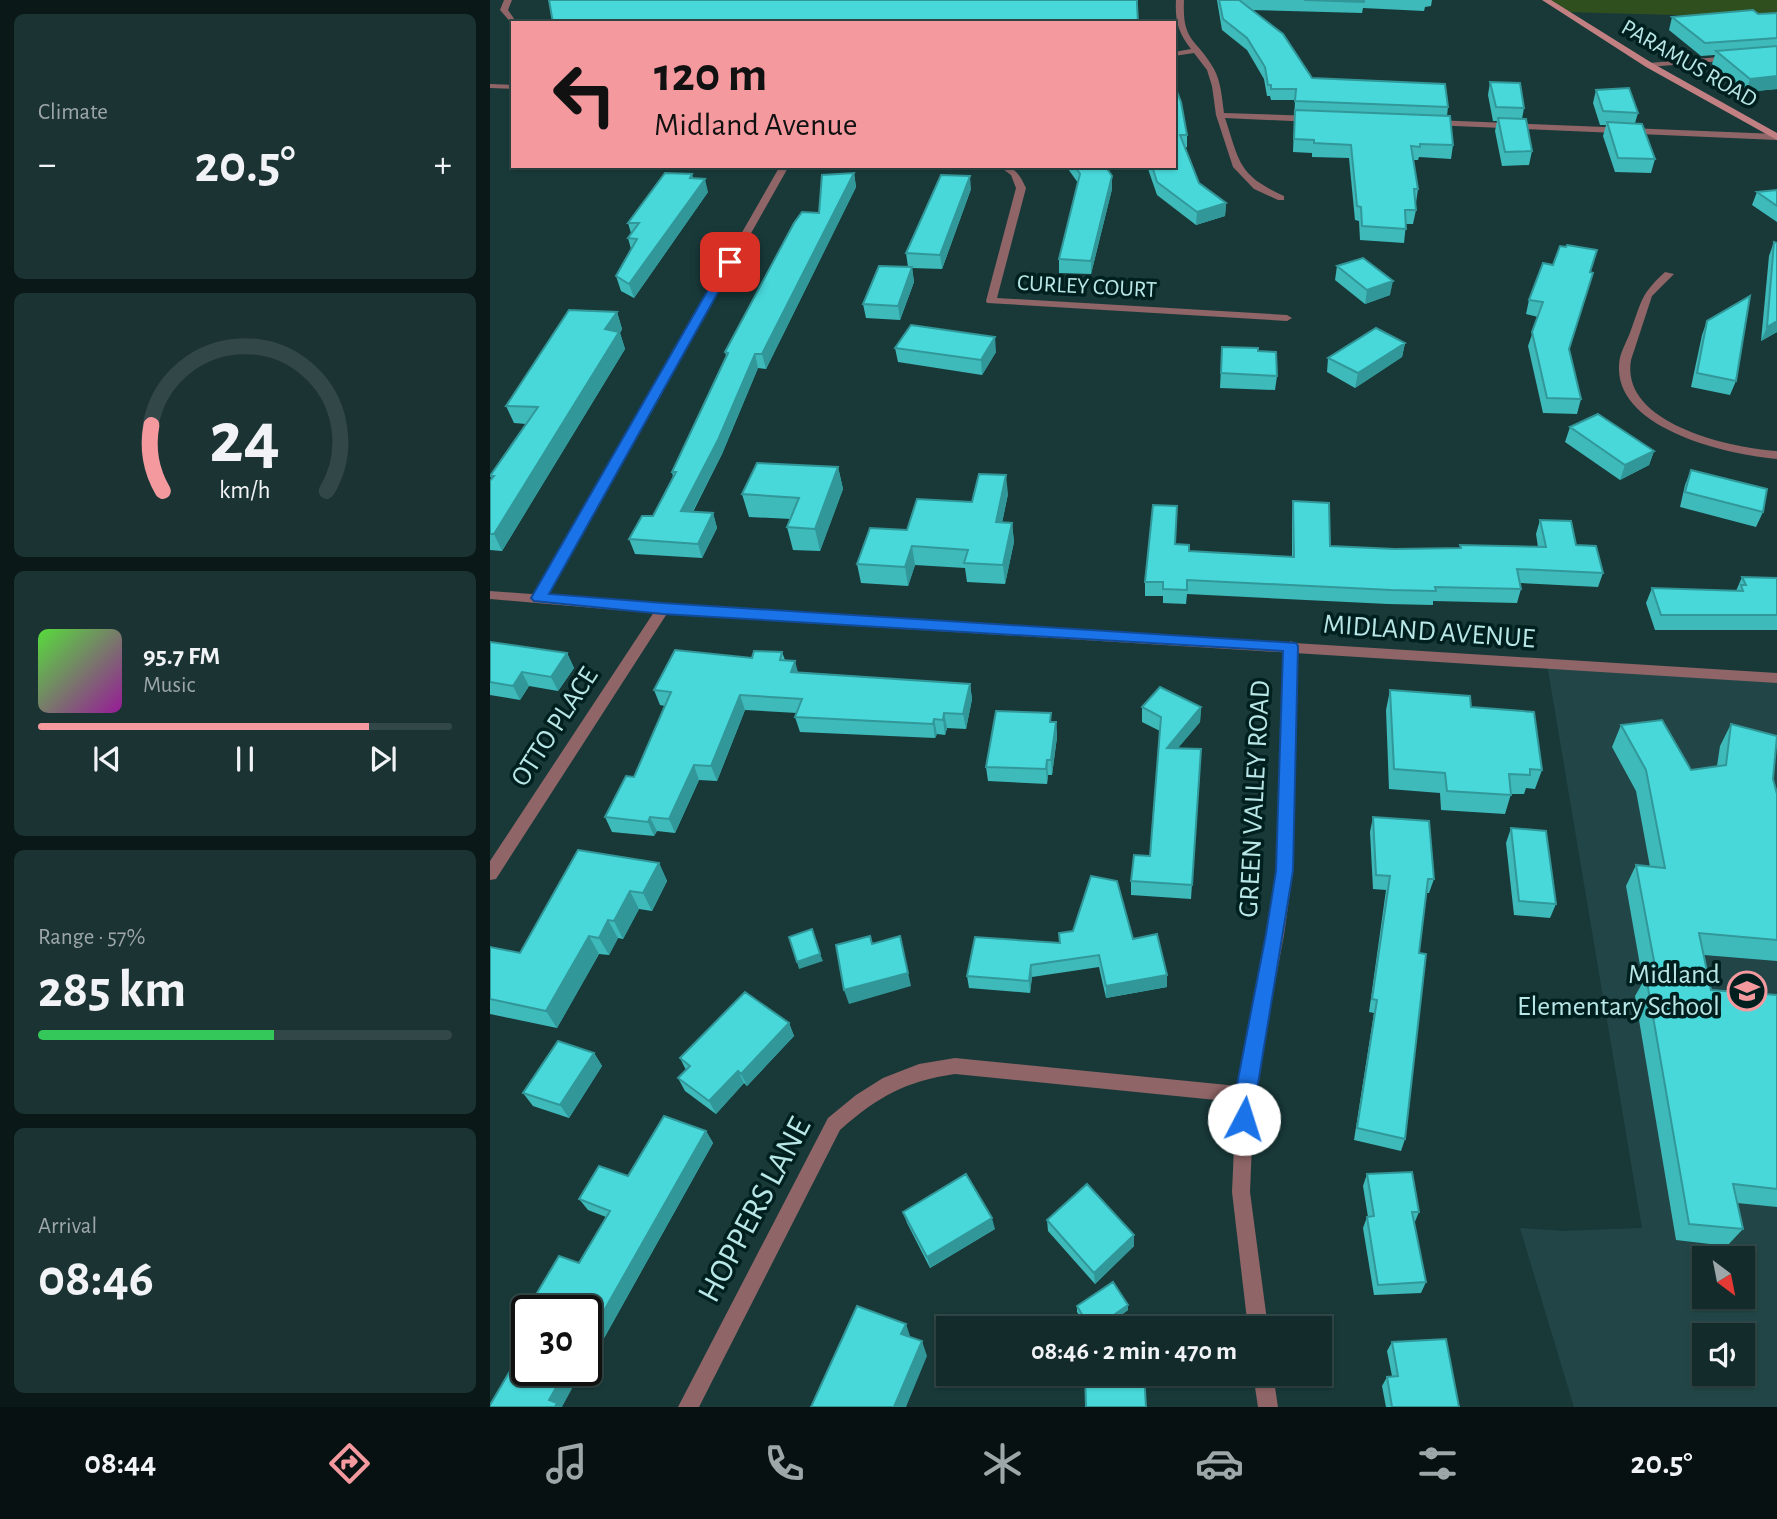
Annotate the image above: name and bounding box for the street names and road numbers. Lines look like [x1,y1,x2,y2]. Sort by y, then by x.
street label: PARAMUS ROAD [1617,16,1761,112]
street label: CURLEY COURT [1017,272,1157,302]
street label: MIDLAND AVENUE [1322,611,1536,653]
street label: OTTO PLACE [506,663,604,791]
street label: GREEN VALLEY ROAD [1235,680,1275,918]
street label: HOPPERS LANE [693,1112,817,1308]

